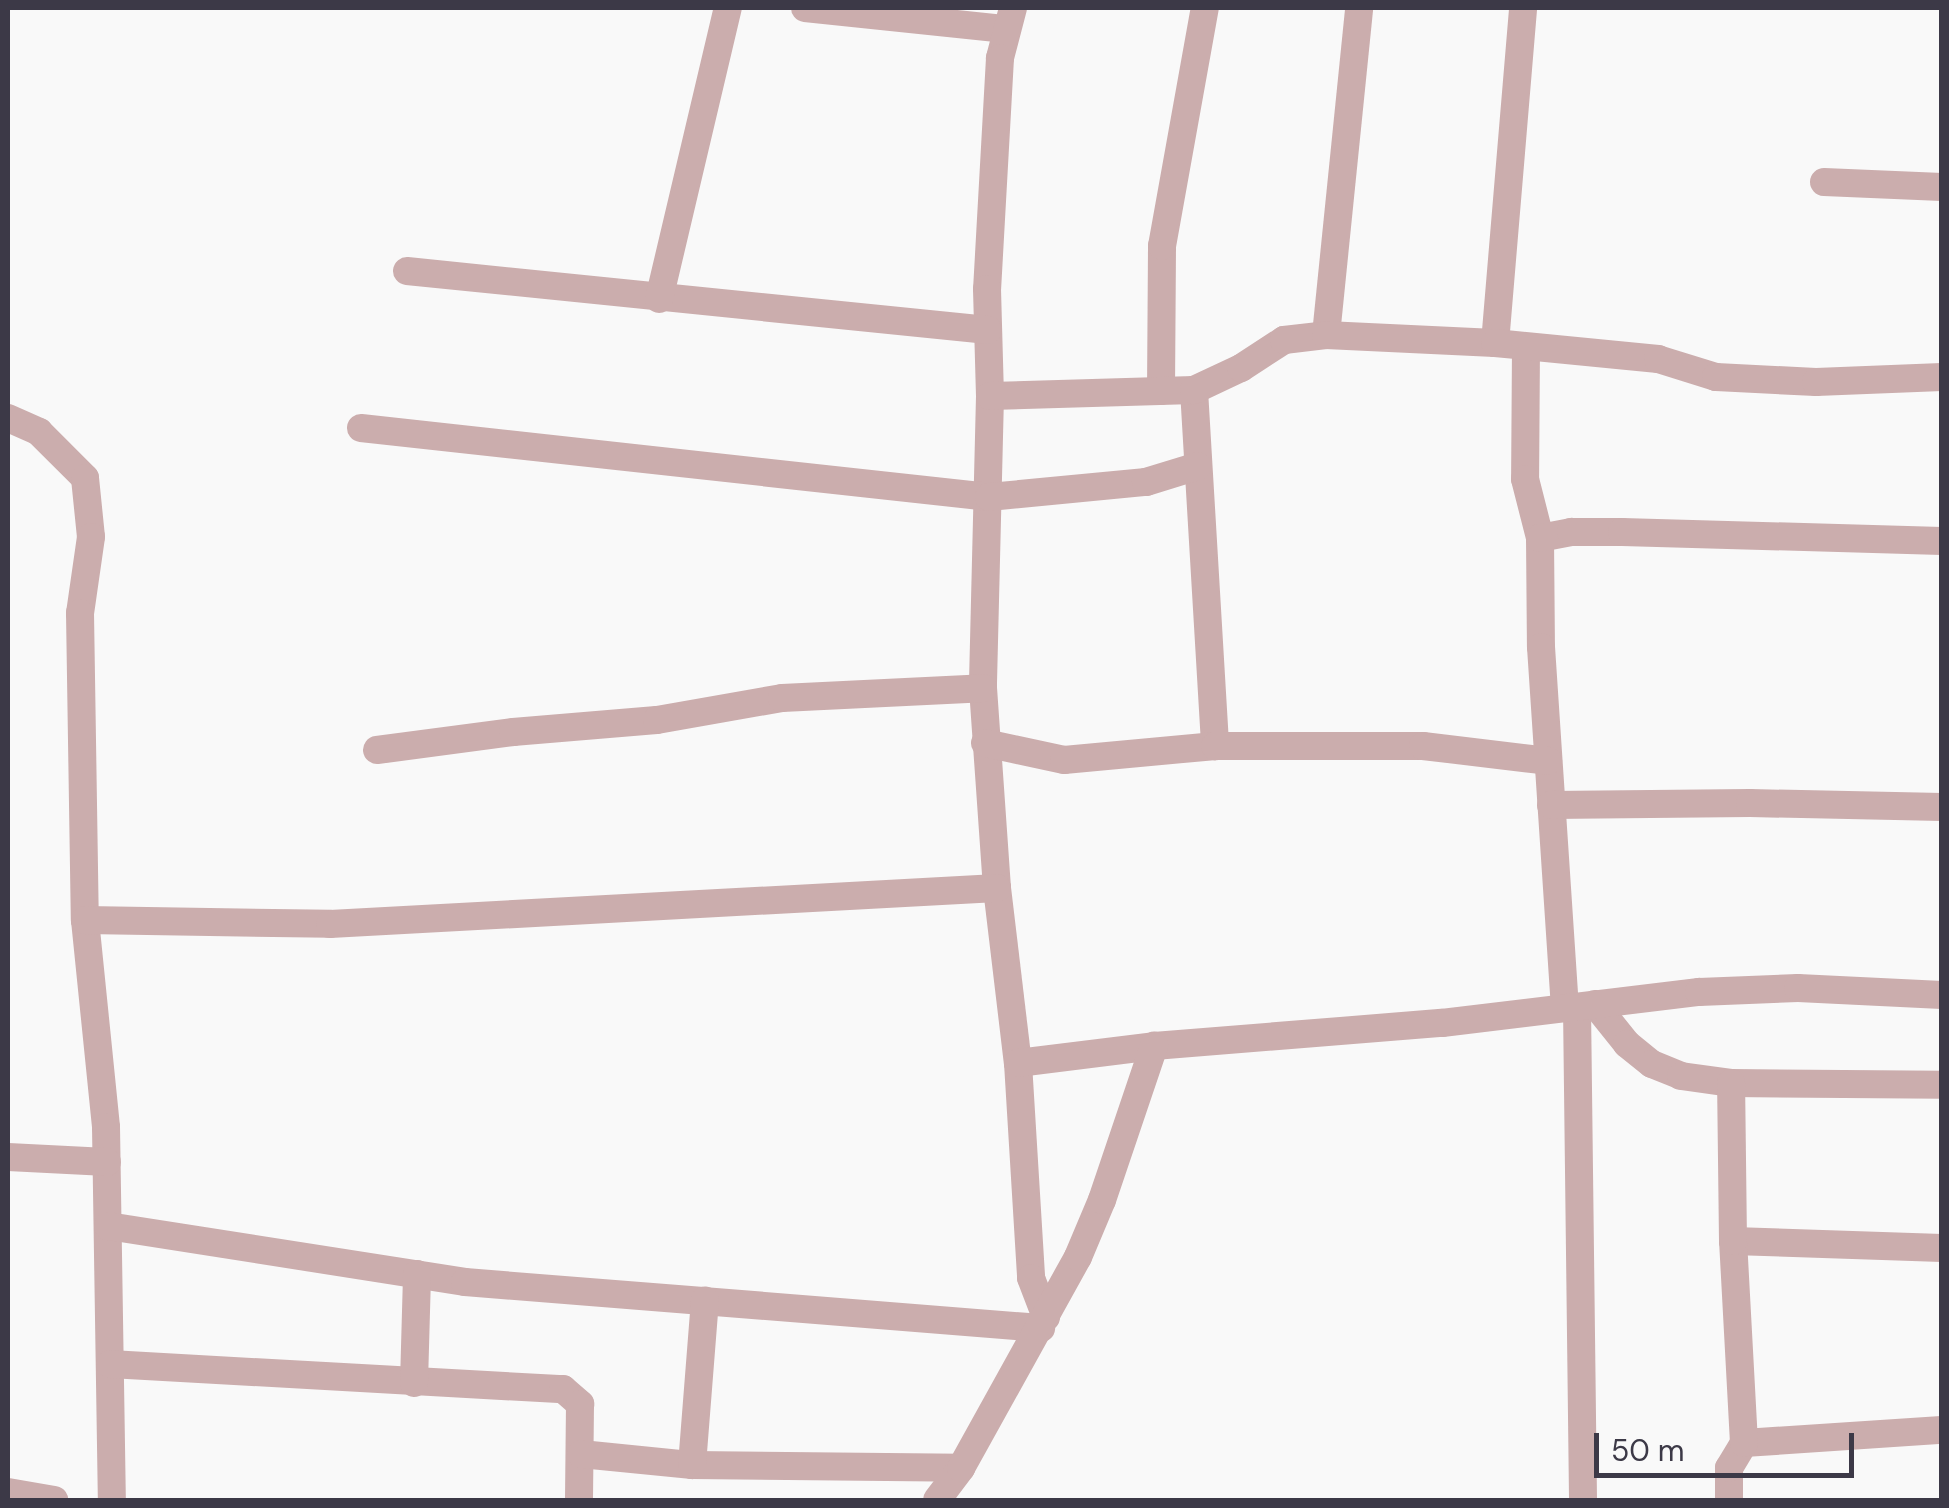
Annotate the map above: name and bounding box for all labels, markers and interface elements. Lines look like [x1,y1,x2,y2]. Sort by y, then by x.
scale bar [1599,1413,1859,1475]
text: 50 m [1611,1431,1685,1470]

